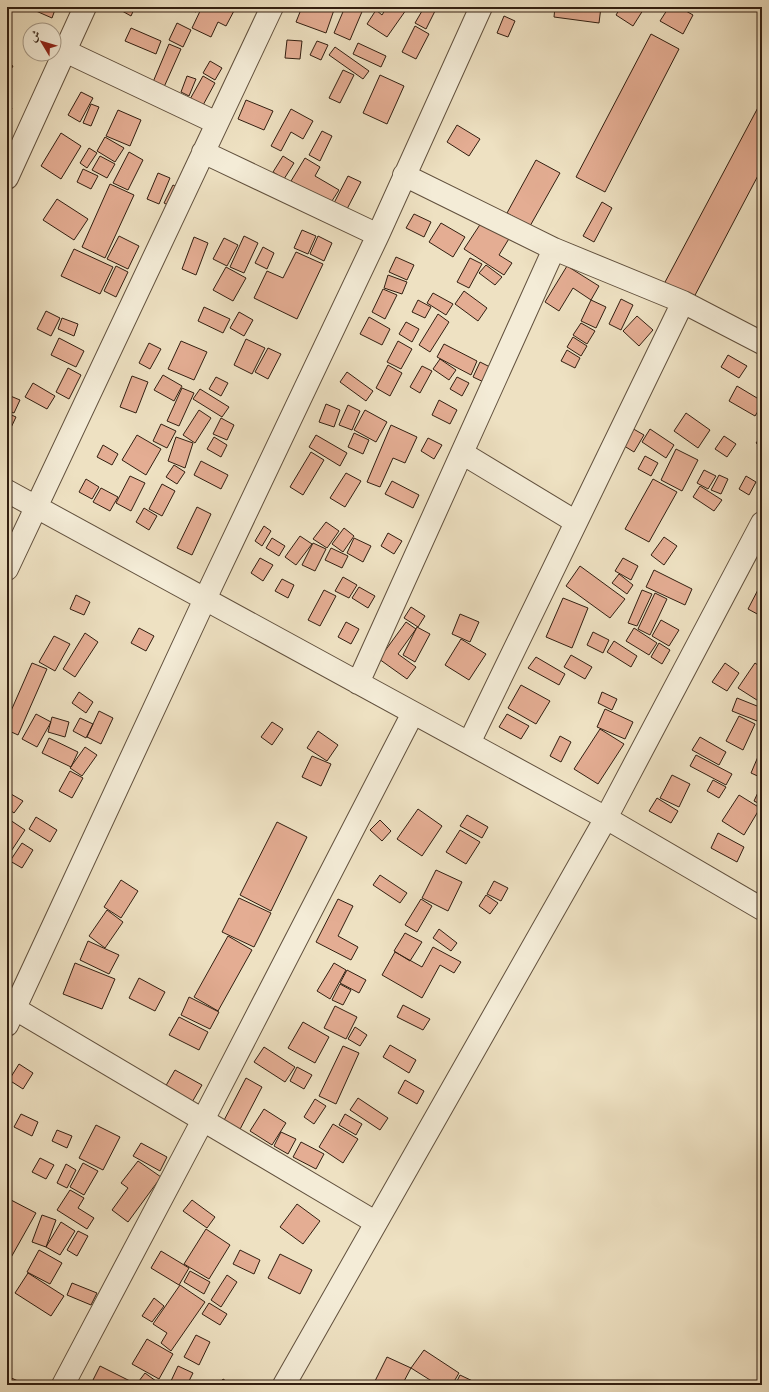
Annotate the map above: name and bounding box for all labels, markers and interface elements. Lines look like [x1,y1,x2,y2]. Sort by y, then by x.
north arrow [22,22,62,62]
text: ش [26,28,45,46]

